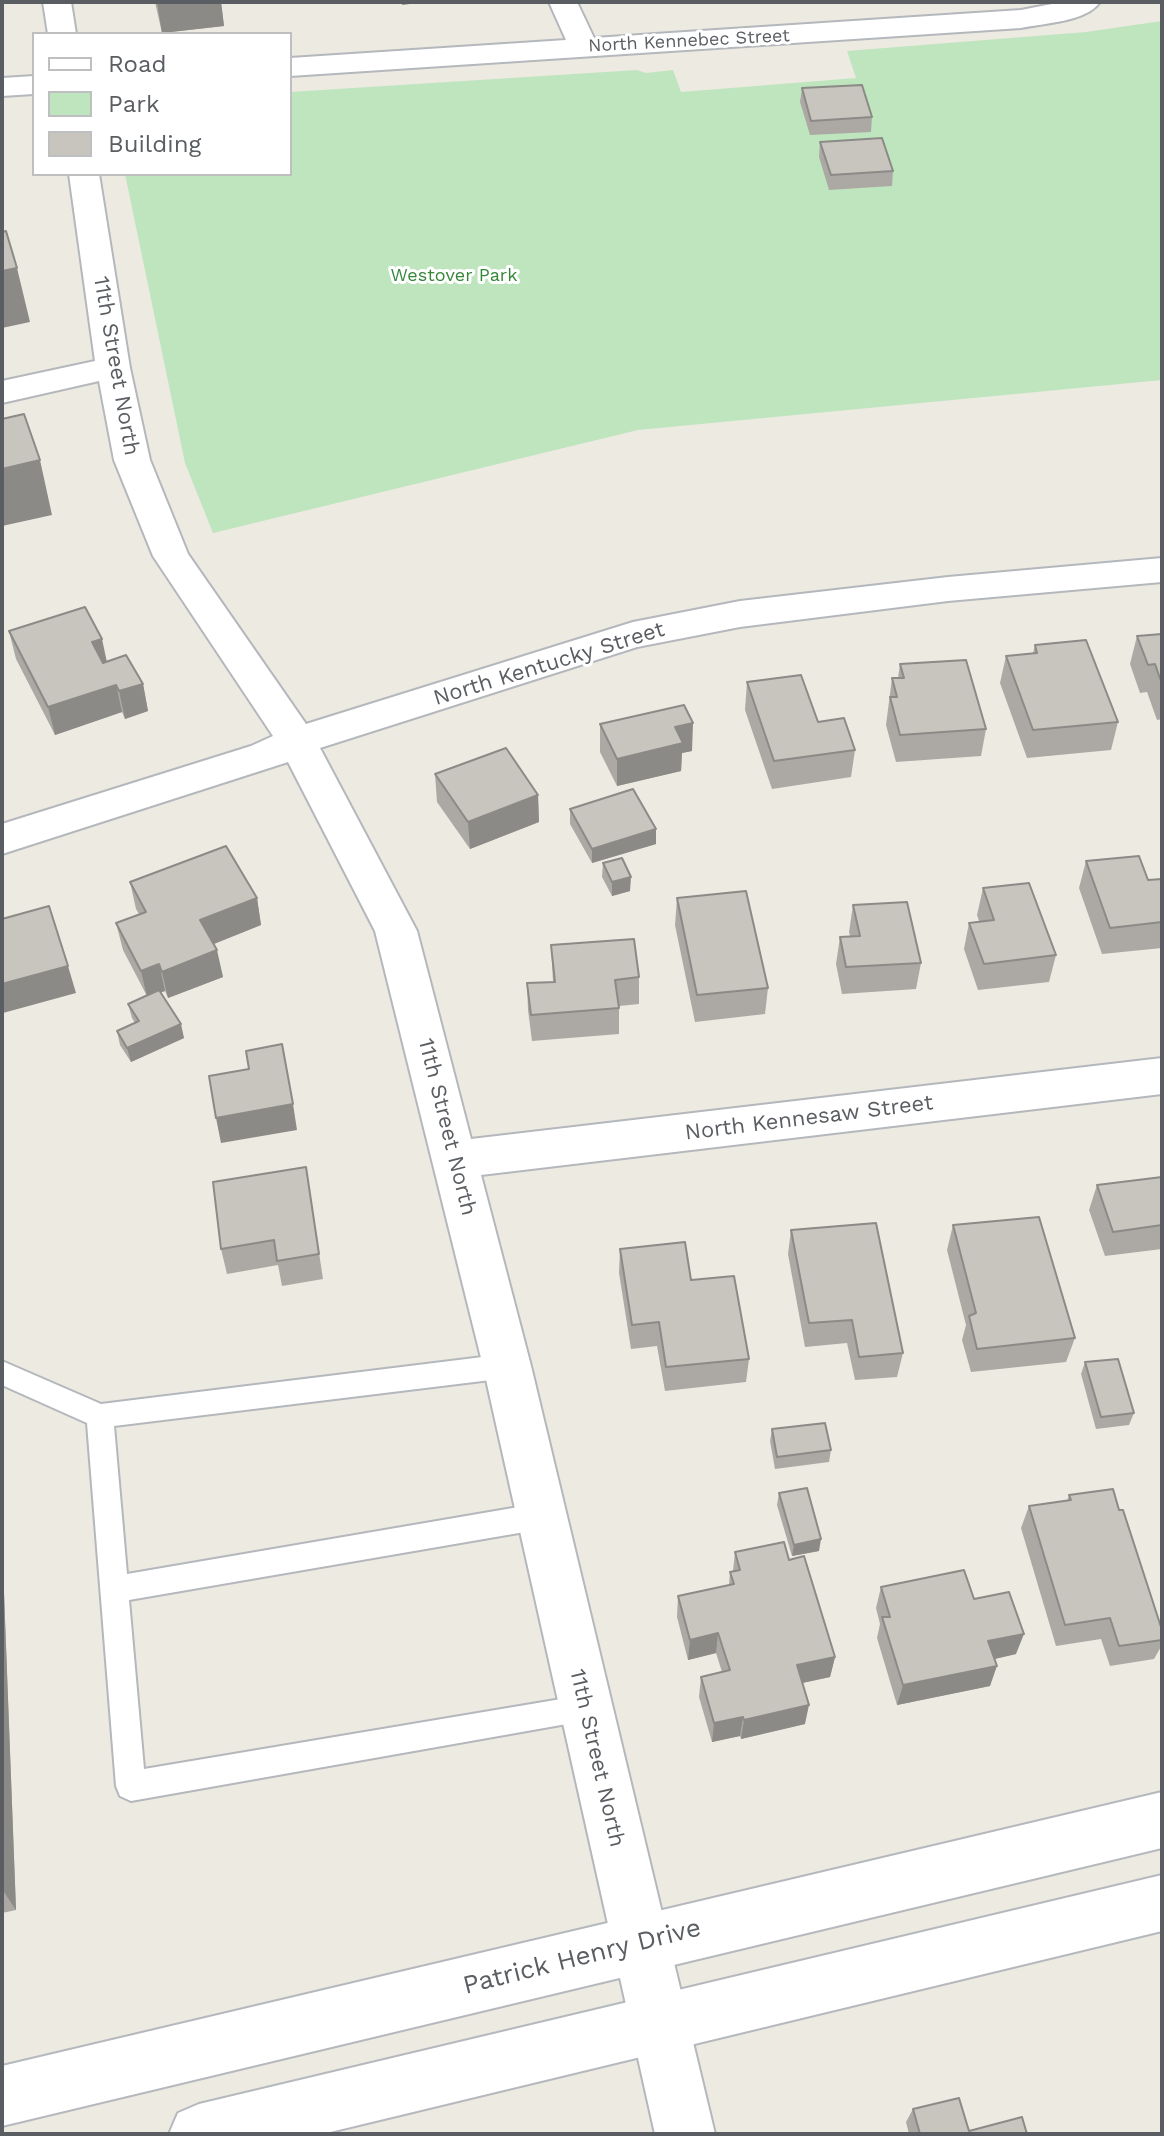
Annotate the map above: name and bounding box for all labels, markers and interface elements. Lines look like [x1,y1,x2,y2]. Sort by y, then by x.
street label: North Kennebec Street [588,25,790,57]
legend [32,32,292,176]
text: Road [108,50,167,78]
text: Park [108,90,160,118]
text: Building [108,130,201,158]
park label: Westover Park [391,265,517,287]
street label: 11th Street North [87,274,145,458]
street label: North Kentucky Street [430,616,668,712]
street label: 11th Street North [412,1036,482,1218]
street label: North Kennesaw Street [683,1090,935,1146]
street label: 11th Street North [564,1667,630,1849]
street label: Patrick Henry Drive [460,1912,704,2002]

